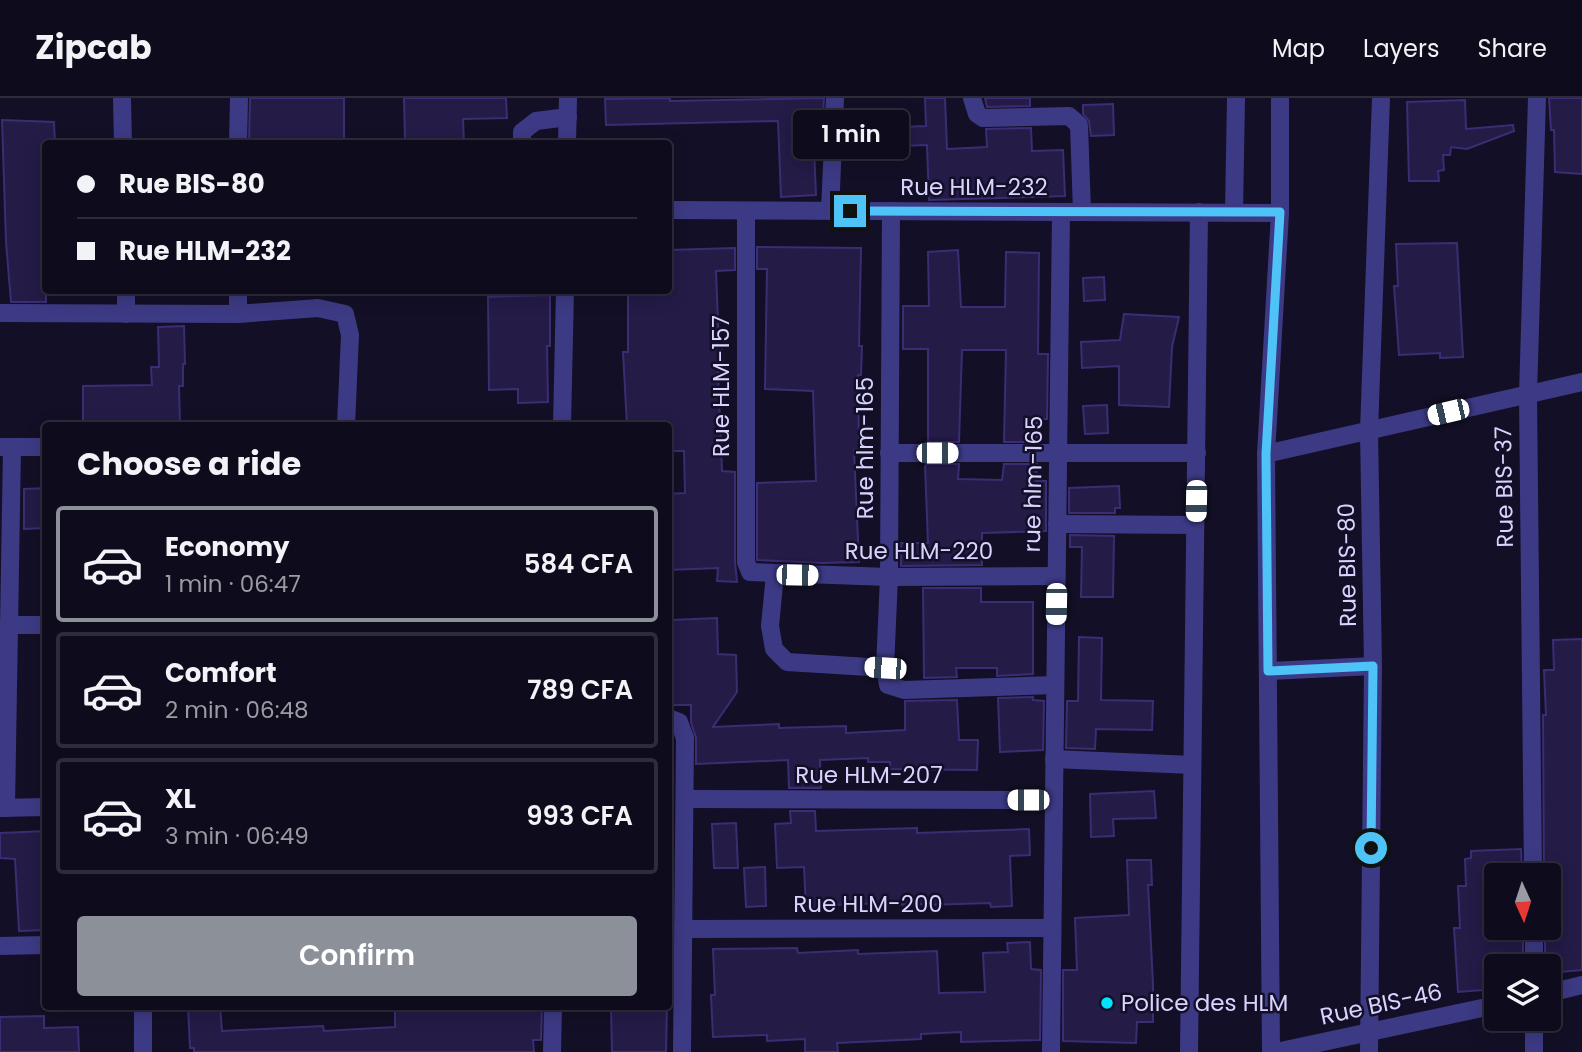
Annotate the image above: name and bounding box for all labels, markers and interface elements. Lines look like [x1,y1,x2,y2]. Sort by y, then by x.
text: Zipcab [35,24,152,71]
text: Map [1272,32,1325,65]
text: Layers [1363,32,1439,65]
text: Share [1477,32,1547,65]
callout: 1 min [792,109,908,158]
text: 1 min [821,118,881,150]
text: Rue BIS-80 [119,166,265,202]
street label: Rue HLM-232 [900,171,1048,203]
route end [834,195,866,227]
text: Rue HLM-232 [119,233,291,269]
street label: Rue HLM-157 [705,315,737,457]
street label: Rue hlm-165 [849,377,881,519]
car [1426,397,1471,427]
street label: rue hlm-165 [1016,415,1050,553]
street label: Rue BIS-37 [1487,426,1521,548]
text: Choose a ride [77,441,301,486]
car [917,443,959,464]
car [1186,480,1207,522]
street label: Rue BIS-80 [1330,503,1364,627]
text: Economy [165,529,289,565]
icon: car [81,533,144,596]
street label: Rue HLM-220 [845,535,993,567]
text: 584 CFA [524,546,633,582]
car [776,564,819,586]
text: 1 min · 06:47 [165,568,301,600]
car [1046,583,1067,625]
text: Comfort [165,655,277,691]
car [864,656,907,680]
icon: car [81,659,144,722]
text: 789 CFA [527,672,633,708]
text: 2 min · 06:48 [165,694,309,726]
street label: Rue HLM-207 [795,759,943,791]
text: XL [165,781,196,817]
icon: car [81,785,144,848]
car [1008,790,1050,811]
text: 993 CFA [526,798,633,834]
text: 3 min · 06:49 [165,820,309,852]
route start [1355,832,1387,864]
north arrow [1484,863,1561,940]
map controls [1484,863,1561,1031]
street label: Rue HLM-200 [793,888,943,920]
button: Confirm [77,916,637,996]
button: layers [1484,954,1561,1031]
street label: Rue BIS-46 [1317,975,1445,1033]
place label: Police des HLM [1121,987,1288,1019]
marker: Police des HLM [1099,995,1115,1011]

